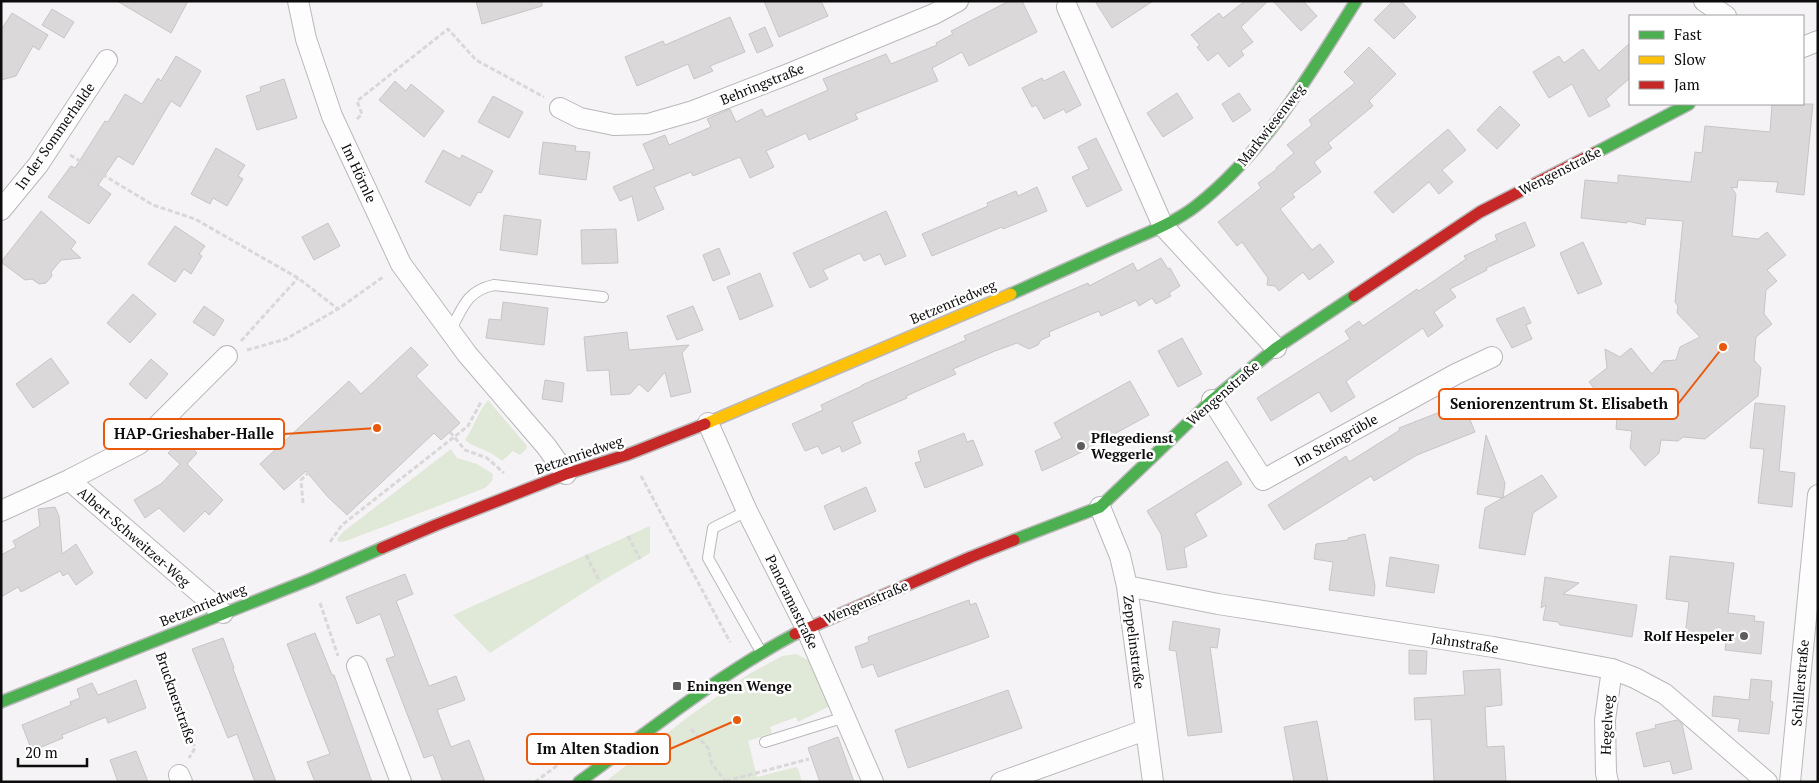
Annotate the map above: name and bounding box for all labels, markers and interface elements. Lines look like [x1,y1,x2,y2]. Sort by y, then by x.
legend [1629,15,1804,105]
text: Fast [1674,24,1702,44]
text: Slow [1674,49,1707,69]
street label: Behringstraße [717,58,807,109]
text: Jam [1674,74,1700,94]
street label: In der Sommerhalde [11,78,99,193]
street label: Markwiesenweg [1233,79,1309,170]
street label: Im Hörnle [337,140,381,205]
street label: Wengenstraße [1515,142,1604,199]
street label: Betzenriedweg [907,275,999,328]
street label: Wengenstraße [1183,356,1263,429]
callout: Seniorenzentrum St. Elisabeth [1439,389,1678,419]
text: Seniorenzentrum St. Elisabeth [1450,393,1668,413]
street label: Im Steingrüble [1291,409,1381,470]
callout: HAP-Grieshaber-Halle [104,419,284,449]
text: HAP-Grieshaber-Halle [114,423,274,443]
place label: Pflegedienst Weggerle [1091,428,1174,463]
street label: Betzenriedweg [532,430,626,478]
marker: Pflegedienst Weggerle [1075,440,1087,452]
street label: Albert-Schweitzer-Weg [74,482,195,591]
street label: Panoramastraße [761,551,824,652]
street label: Wengenstraße [821,575,911,628]
street label: Betzenriedweg [157,578,249,631]
street label: Zeppelinstraße [1119,594,1150,690]
place label: Rolf Hespeler [1644,626,1734,645]
street label: Jahnstraße [1430,628,1500,657]
marker: Rolf Hespeler [1738,630,1750,642]
street label: Schillerstraße [1786,639,1813,727]
street label: Brucknerstraße [152,649,201,746]
place label: Eningen Wenge [687,676,792,695]
marker: Eningen Wenge [671,680,683,692]
street label: Hegelweg [1595,694,1618,756]
callout: Im Alten Stadion [527,734,670,764]
scale bar [18,736,86,768]
text: Im Alten Stadion [537,738,659,758]
text: 20 m [25,742,58,762]

